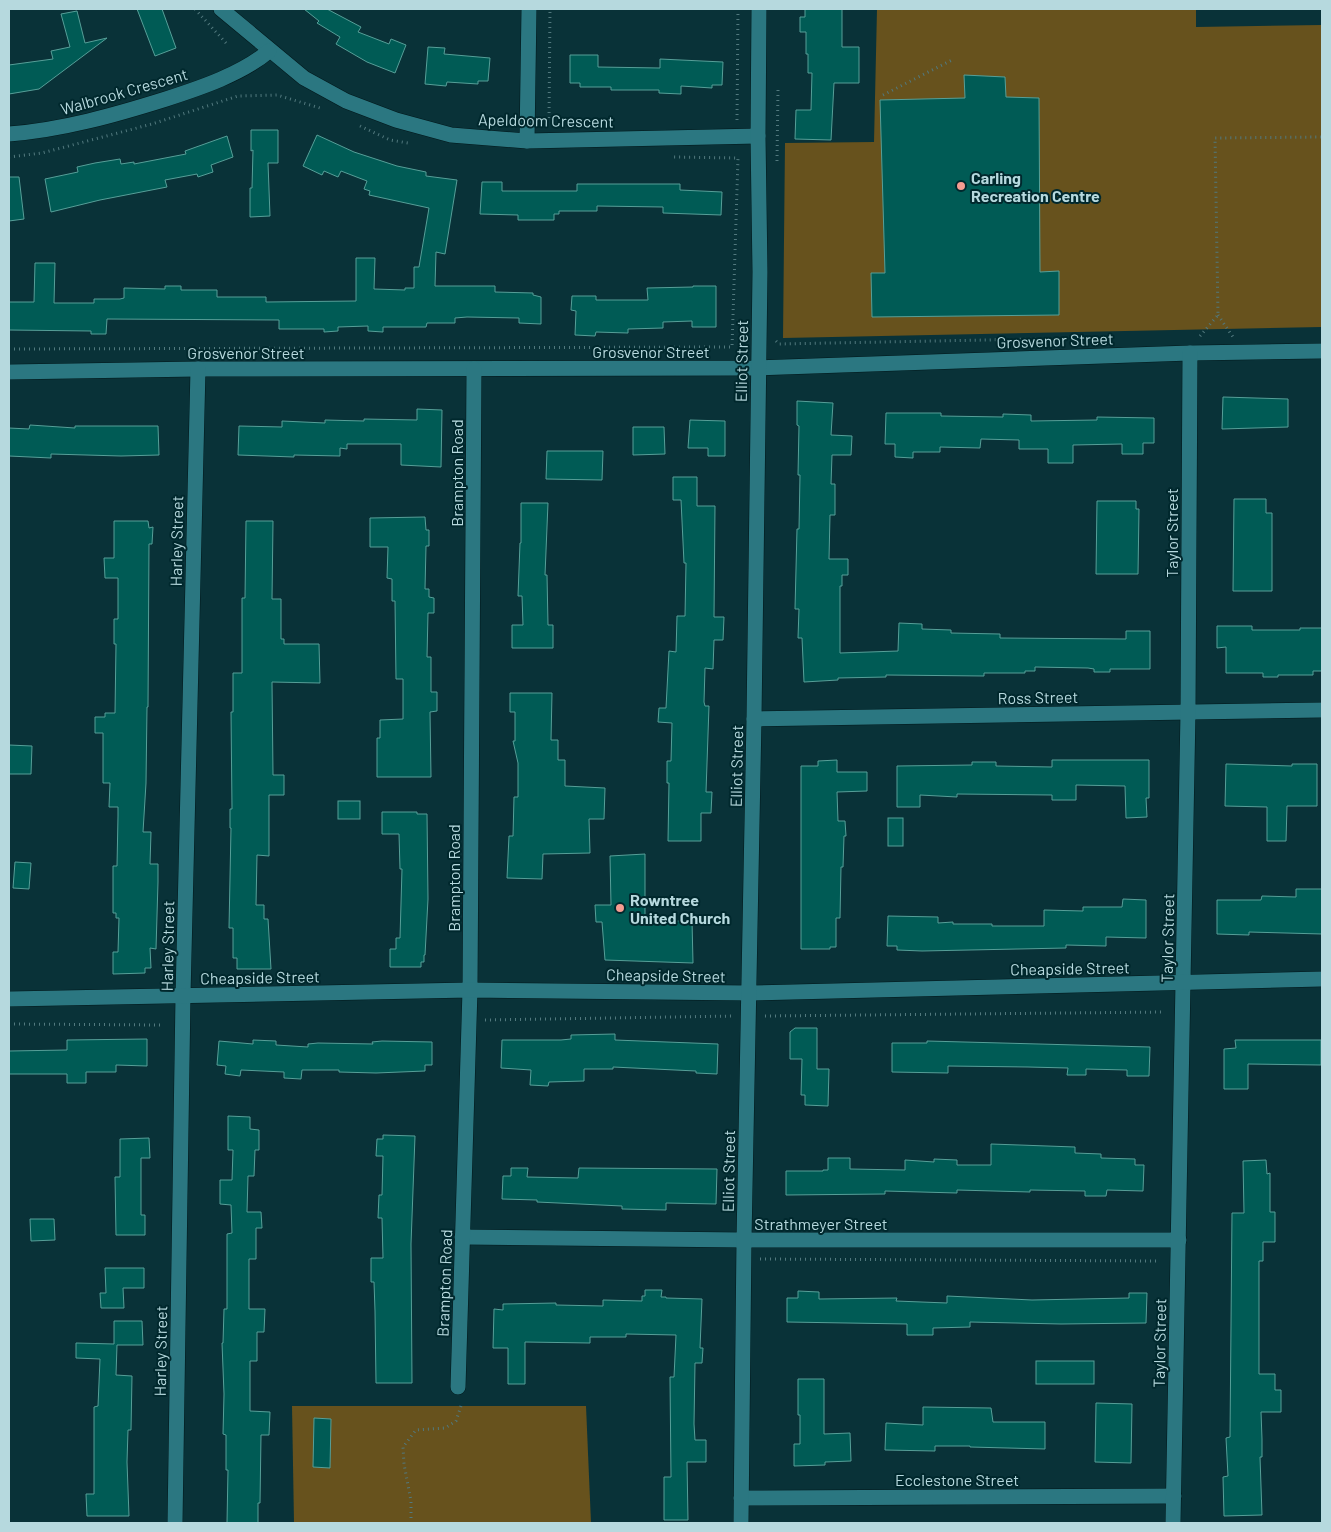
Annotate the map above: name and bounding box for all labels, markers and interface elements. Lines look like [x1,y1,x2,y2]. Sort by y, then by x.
street label: Walbrook Crescent [58,64,190,118]
street label: Apeldoom Crescent [478,109,614,131]
place label: Carling Recreation Centre [971,168,1100,205]
marker: Carling Recreation Centre [955,180,967,192]
street label: Elliot Street [731,320,751,402]
street label: Grosvenor Street [996,328,1114,352]
street label: Grosvenor Street [592,342,710,361]
street label: Grosvenor Street [187,343,305,362]
street label: Brampton Road [447,419,466,527]
street label: Taylor Street [1162,488,1181,578]
street label: Harley Street [166,495,186,587]
street label: Ross Street [998,687,1078,707]
street label: Elliot Street [726,725,746,807]
street label: Brampton Road [444,824,463,932]
place label: Rowntree United Church [630,890,730,927]
street label: Taylor Street [1157,893,1177,983]
street label: Harley Street [157,900,177,992]
marker: Rowntree United Church [614,902,626,914]
street label: Cheapside Street [1010,957,1130,979]
street label: Cheapside Street [606,964,726,986]
street label: Cheapside Street [200,966,320,988]
street label: Elliot Street [718,1130,738,1212]
street label: Strathmeyer Street [754,1214,888,1233]
street label: Brampton Road [433,1229,455,1337]
street label: Taylor Street [1149,1298,1169,1388]
street label: Harley Street [150,1305,170,1397]
street label: Ecclestone Street [895,1470,1019,1489]

